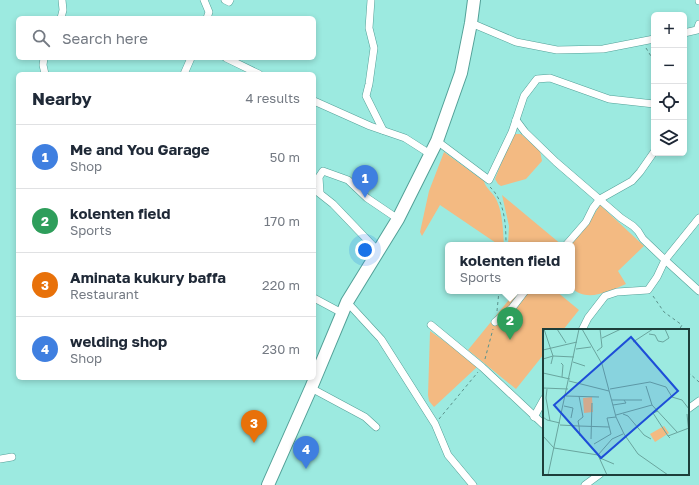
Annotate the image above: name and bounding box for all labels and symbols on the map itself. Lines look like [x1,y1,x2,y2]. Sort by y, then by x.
pin: 1 [352,165,378,198]
your location [355,240,375,260]
pin: 2 [497,307,523,340]
inset map [543,329,689,475]
pin: 3 [241,410,267,443]
pin: 4 [293,436,319,469]

